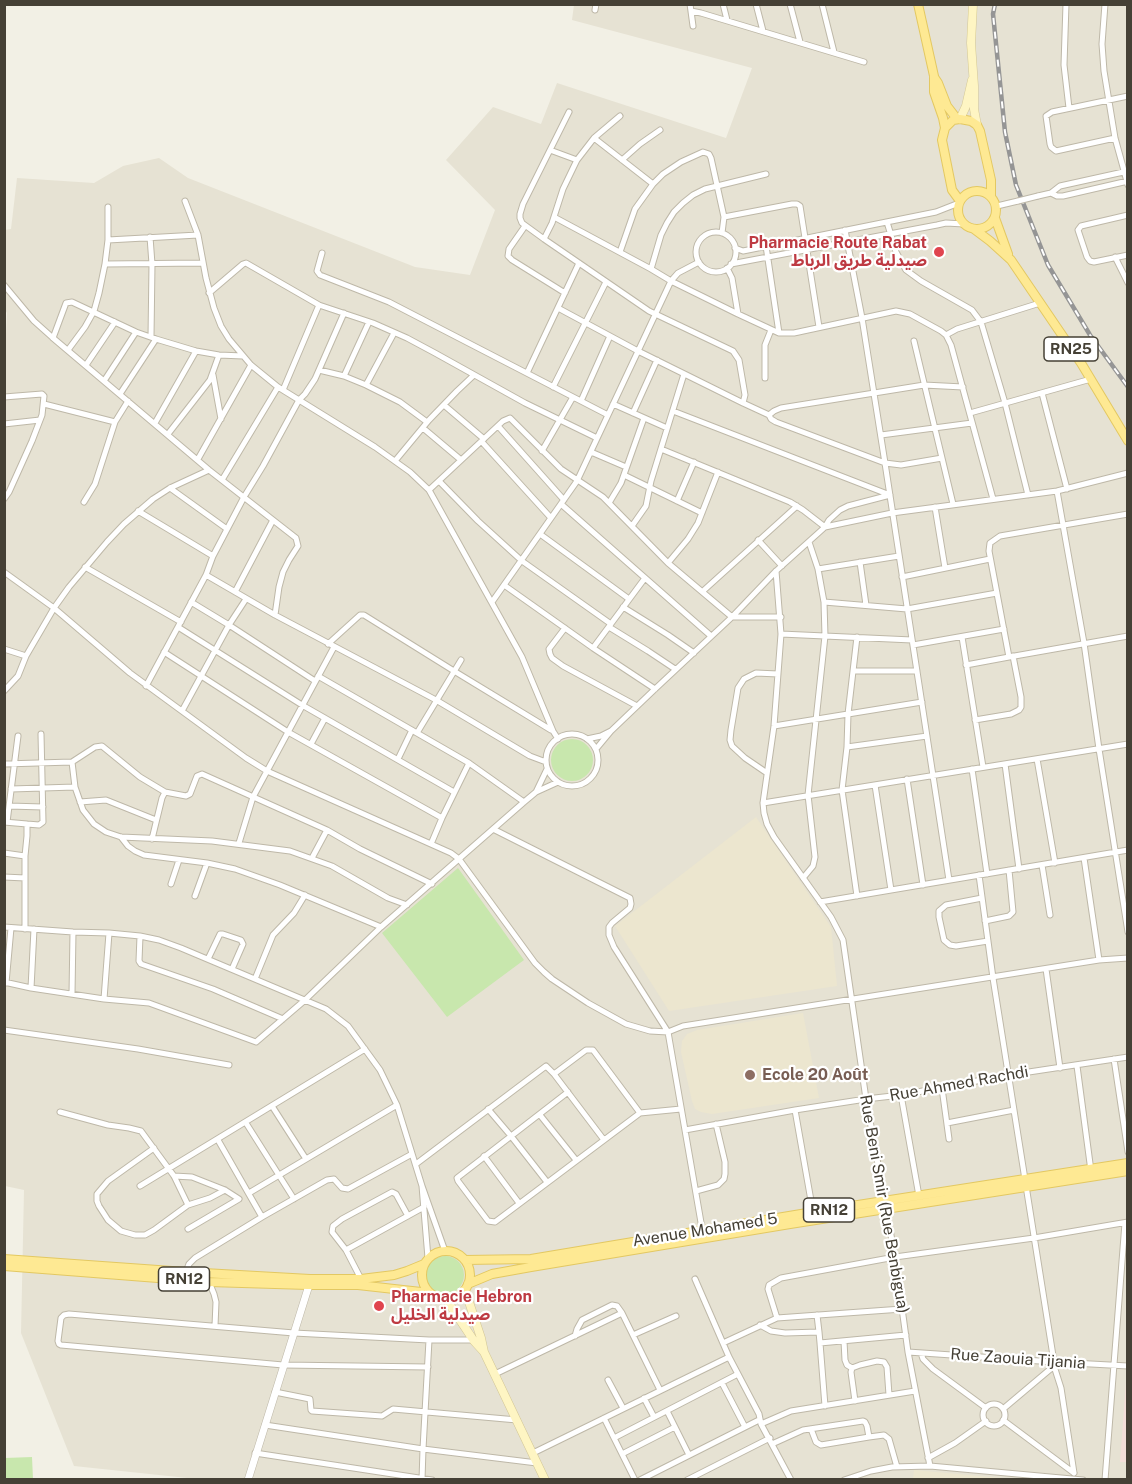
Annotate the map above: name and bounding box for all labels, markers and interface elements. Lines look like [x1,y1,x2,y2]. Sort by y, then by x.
place label: Pharmacie Route Rabat صيدلية طريق الرباط [748,233,927,271]
marker: Pharmacie Route Rabat صيدلية طريق الرباط [932,245,946,259]
road number: RN25 [1044,337,1098,361]
street label: Rue Ahmed Rachdi [888,1062,1030,1106]
place label: Ecole 20 Août [762,1065,868,1085]
marker: Ecole 20 Août [743,1068,757,1082]
street label: Rue Beni Smir (Rue Benbigua) [855,1093,913,1315]
road number: RN12 [804,1198,854,1222]
street label: Avenue Mohamed 5 [631,1209,779,1251]
road number: RN12 [158,1267,210,1291]
place label: Pharmacie Hebron صيدلية الخليل [391,1287,532,1325]
marker: Pharmacie Hebron صيدلية الخليل [372,1299,386,1313]
street label: Rue Zaouia Tijania [950,1345,1086,1373]

